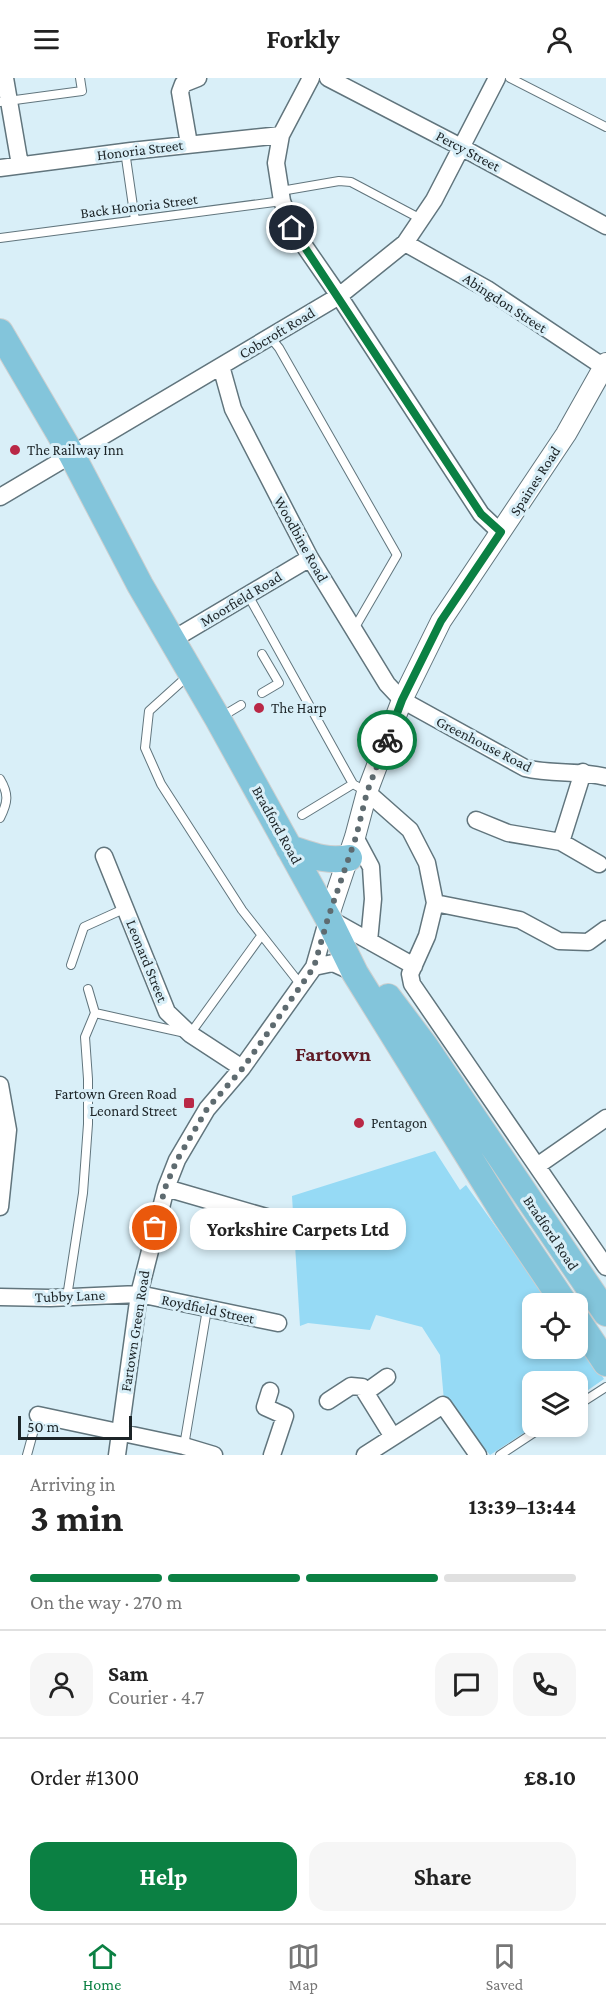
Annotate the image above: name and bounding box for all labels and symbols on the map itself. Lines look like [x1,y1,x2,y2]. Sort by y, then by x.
street label: Percy Street [433,128,504,176]
street label: Honoria Street [96,137,185,163]
street label: Back Honoria Street [79,191,200,221]
pin [266,202,317,253]
street label: Abingdon Street [460,270,551,337]
street label: Cobcroft Road [236,304,318,362]
place label: The Railway Inn [27,442,124,459]
marker: The Railway Inn [8,443,22,457]
street label: Spaines Road [507,443,564,519]
street label: Woodbine Road [271,493,331,585]
street label: Moorfield Road [197,568,285,630]
place label: The Harp [271,700,327,717]
marker: The Harp [252,701,266,715]
courier [357,710,417,770]
street label: Greenhouse Road [434,713,534,775]
street label: Bradford Road [249,784,305,867]
street label: Leonard Street [123,917,171,1005]
district label: Fartown [295,1042,371,1066]
place label: Fartown Green Road Leonard Street [54,1086,178,1119]
marker: Fartown Green Road Leonard Street [182,1096,196,1110]
place label: Pentagon [371,1115,427,1132]
marker: Pentagon [352,1116,366,1130]
street label: Bradford Road [520,1193,582,1273]
pin [129,1202,180,1253]
callout: Yorkshire Carpets Ltd [191,1207,407,1249]
street label: Fartown Green Road [118,1269,152,1393]
street label: Tubby Lane [35,1287,106,1306]
street label: Roydfield Street [160,1291,257,1328]
scale bar [18,1413,132,1440]

